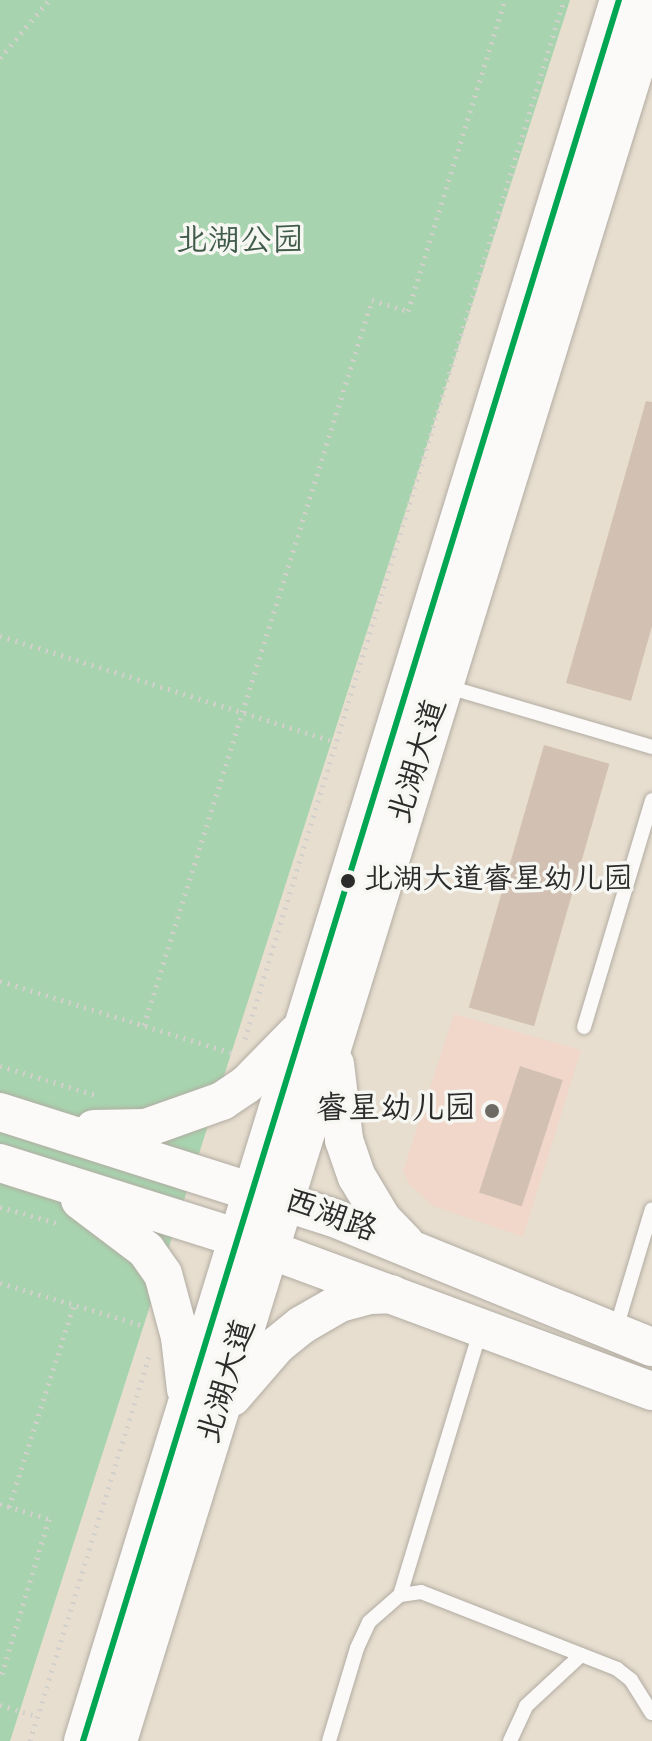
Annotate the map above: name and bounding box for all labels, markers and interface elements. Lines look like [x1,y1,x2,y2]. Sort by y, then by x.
park label: 北湖公园 [176,224,304,262]
street label: 北湖大道 [383,695,457,829]
place label: 北湖大道睿星幼儿园 [363,863,633,899]
marker: 北湖大道睿星幼儿园 [340,873,356,889]
place label: 睿星幼儿园 [316,1092,476,1130]
marker: 睿星幼儿园 [483,1102,501,1120]
street label: 西湖路 [278,1184,382,1252]
street label: 北湖大道 [192,1315,266,1449]

